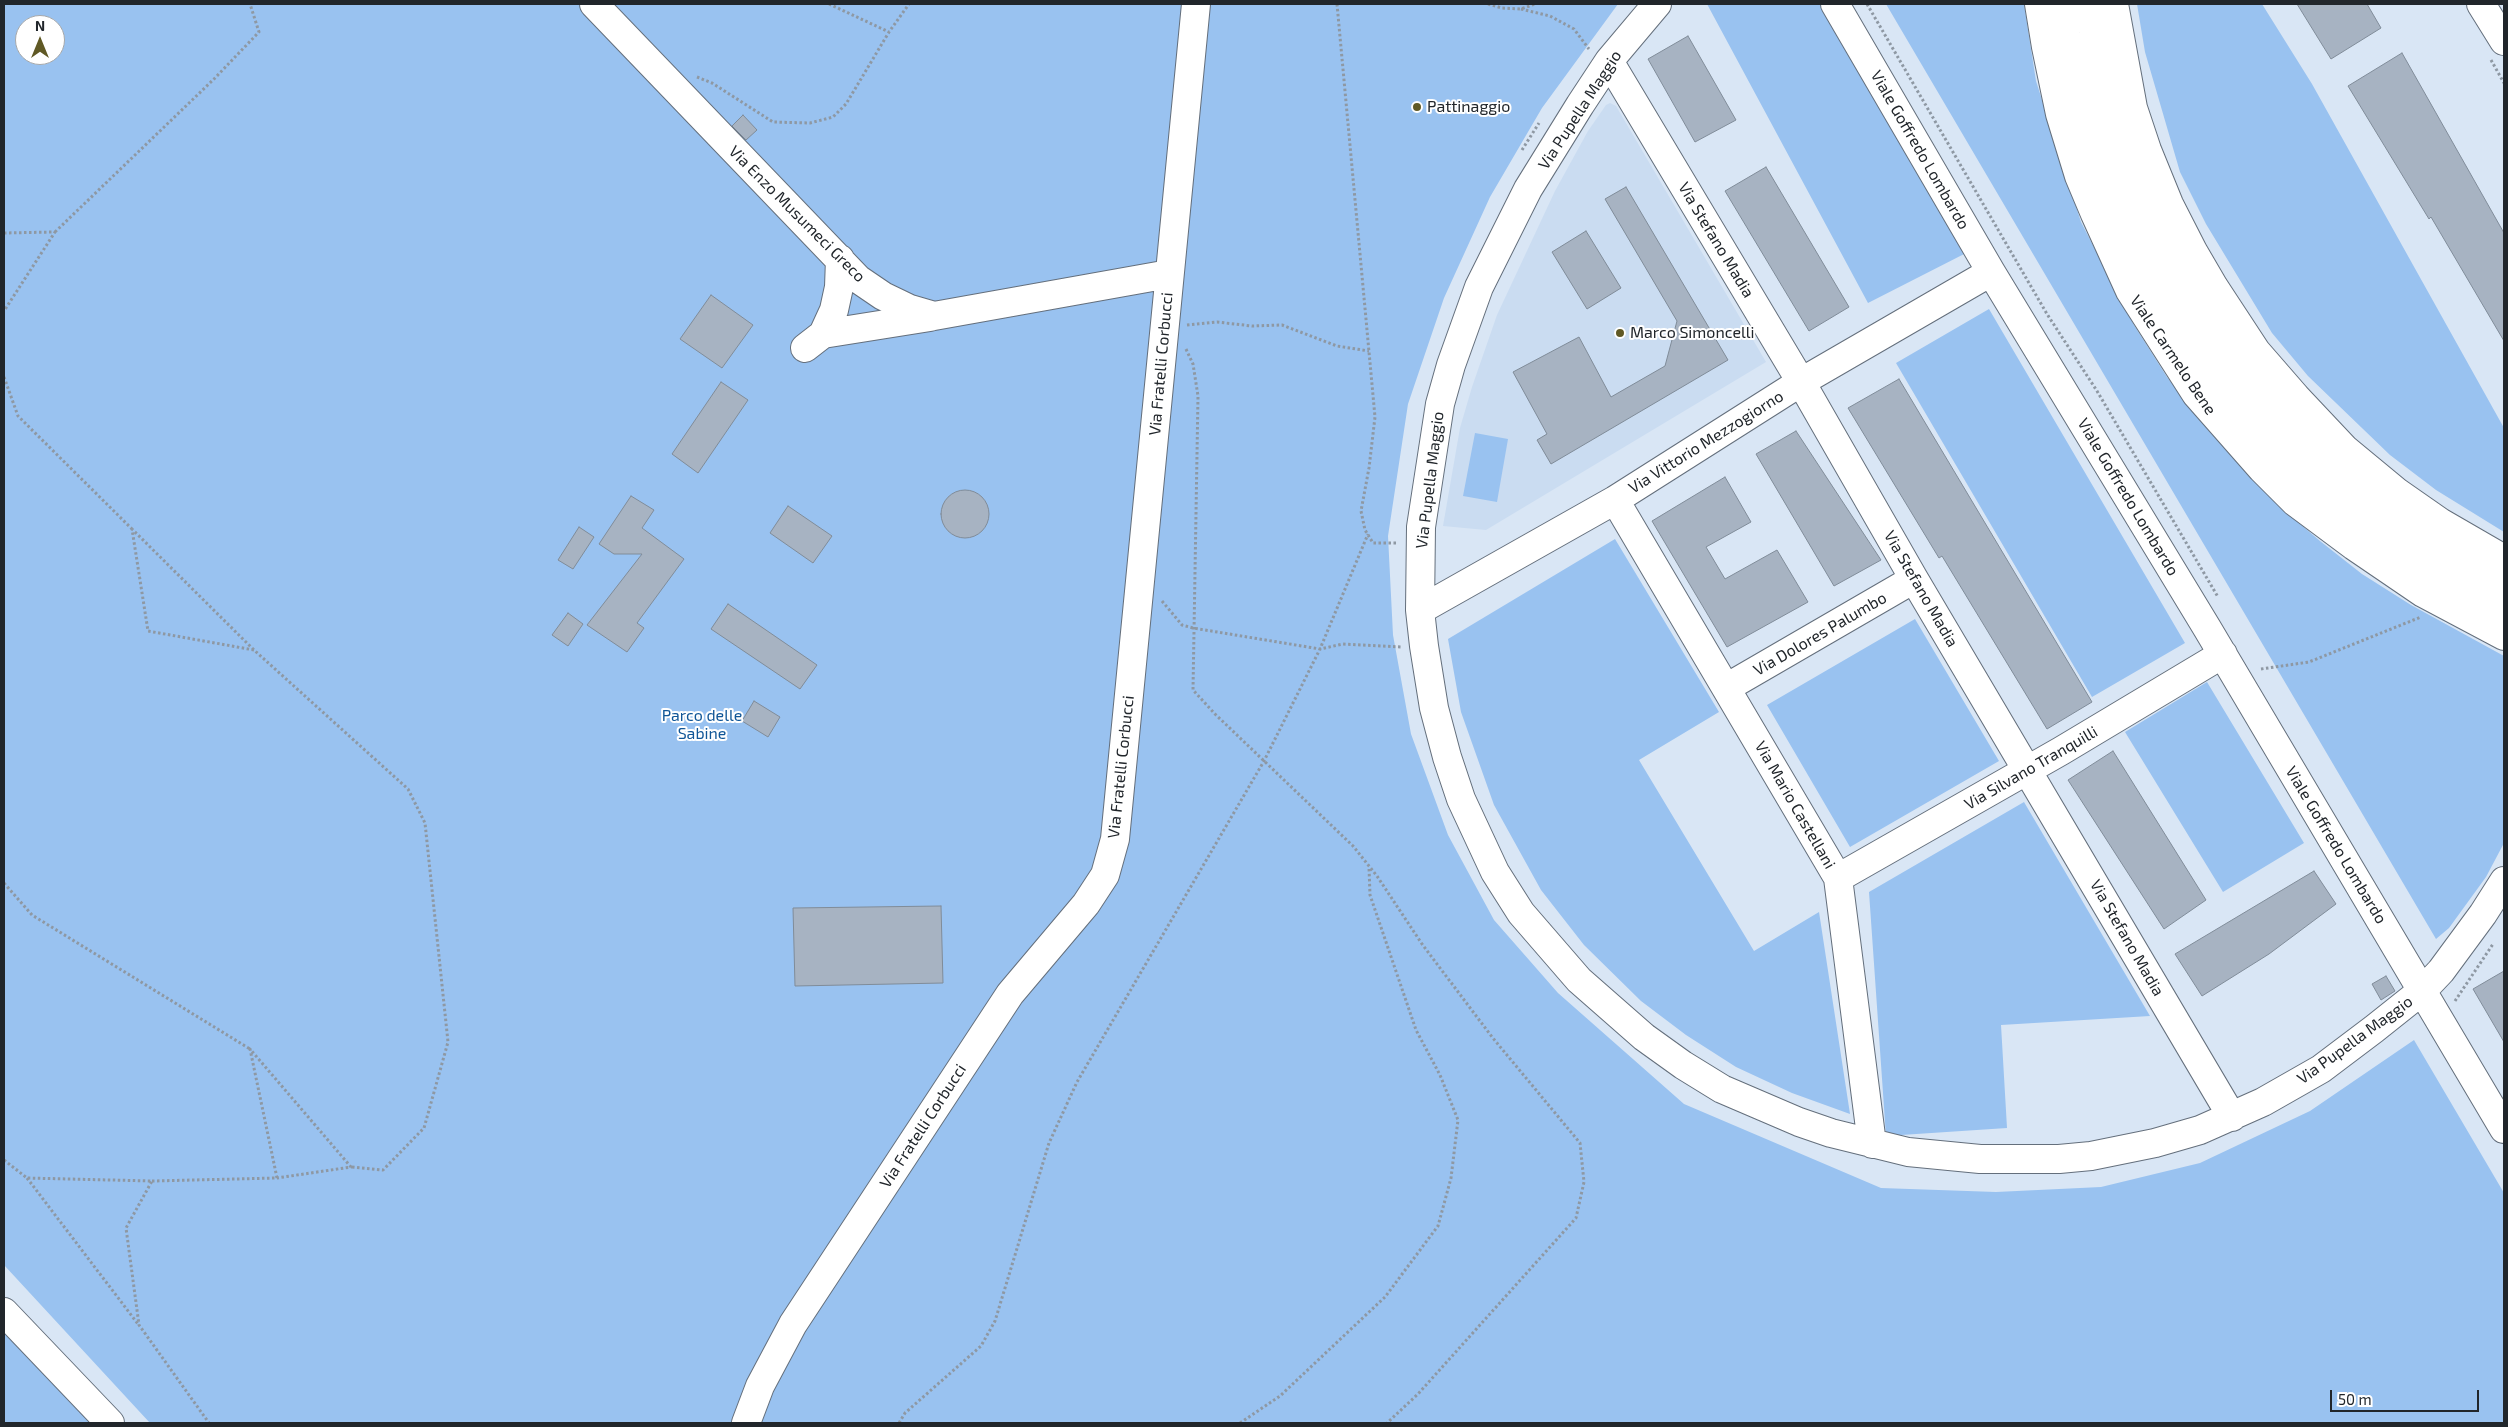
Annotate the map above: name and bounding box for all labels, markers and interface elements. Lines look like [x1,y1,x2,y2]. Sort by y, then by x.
north arrow [15,15,65,65]
text: N [35,17,45,34]
street label: Via Pupella Maggio [1534,47,1626,173]
street label: Viale Goffredo Lombardo [1867,67,1973,233]
place label: Pattinaggio [1427,97,1510,117]
marker: Pattinaggio [1411,101,1423,113]
street label: Via Enzo Musumeci Greco [725,142,869,286]
street label: Via Stefano Madia [1674,179,1758,301]
street label: Via Fratelli Corbucci [1145,292,1177,436]
street label: Viale Carmelo Bene [2126,292,2220,418]
place label: Marco Simoncelli [1630,323,1754,343]
marker: Marco Simoncelli [1614,327,1626,339]
street label: Via Vittorio Mezzogiorno [1625,386,1787,498]
street label: Via Pupella Maggio [1412,410,1448,550]
street label: Viale Goffredo Lombardo [2073,415,2183,579]
street label: Via Stefano Madia [1880,527,1962,651]
street label: Via Dolores Palumbo [1750,588,1890,680]
street label: Via Fratelli Corbucci [1104,695,1138,839]
park label: Parco delle Sabine [662,706,742,744]
street label: Via Silvano Tranquilli [1961,722,2101,814]
street label: Via Mario Castellani [1751,738,1839,872]
street label: Viale Goffredo Lombardo [2281,763,2391,927]
street label: Via Stefano Madia [2086,876,2168,1000]
street label: Via Pupella Maggio [2294,992,2416,1088]
street label: Via Fratelli Corbucci [876,1061,970,1191]
scale bar [2333,1380,2482,1412]
text: 50 m [2338,1390,2372,1408]

